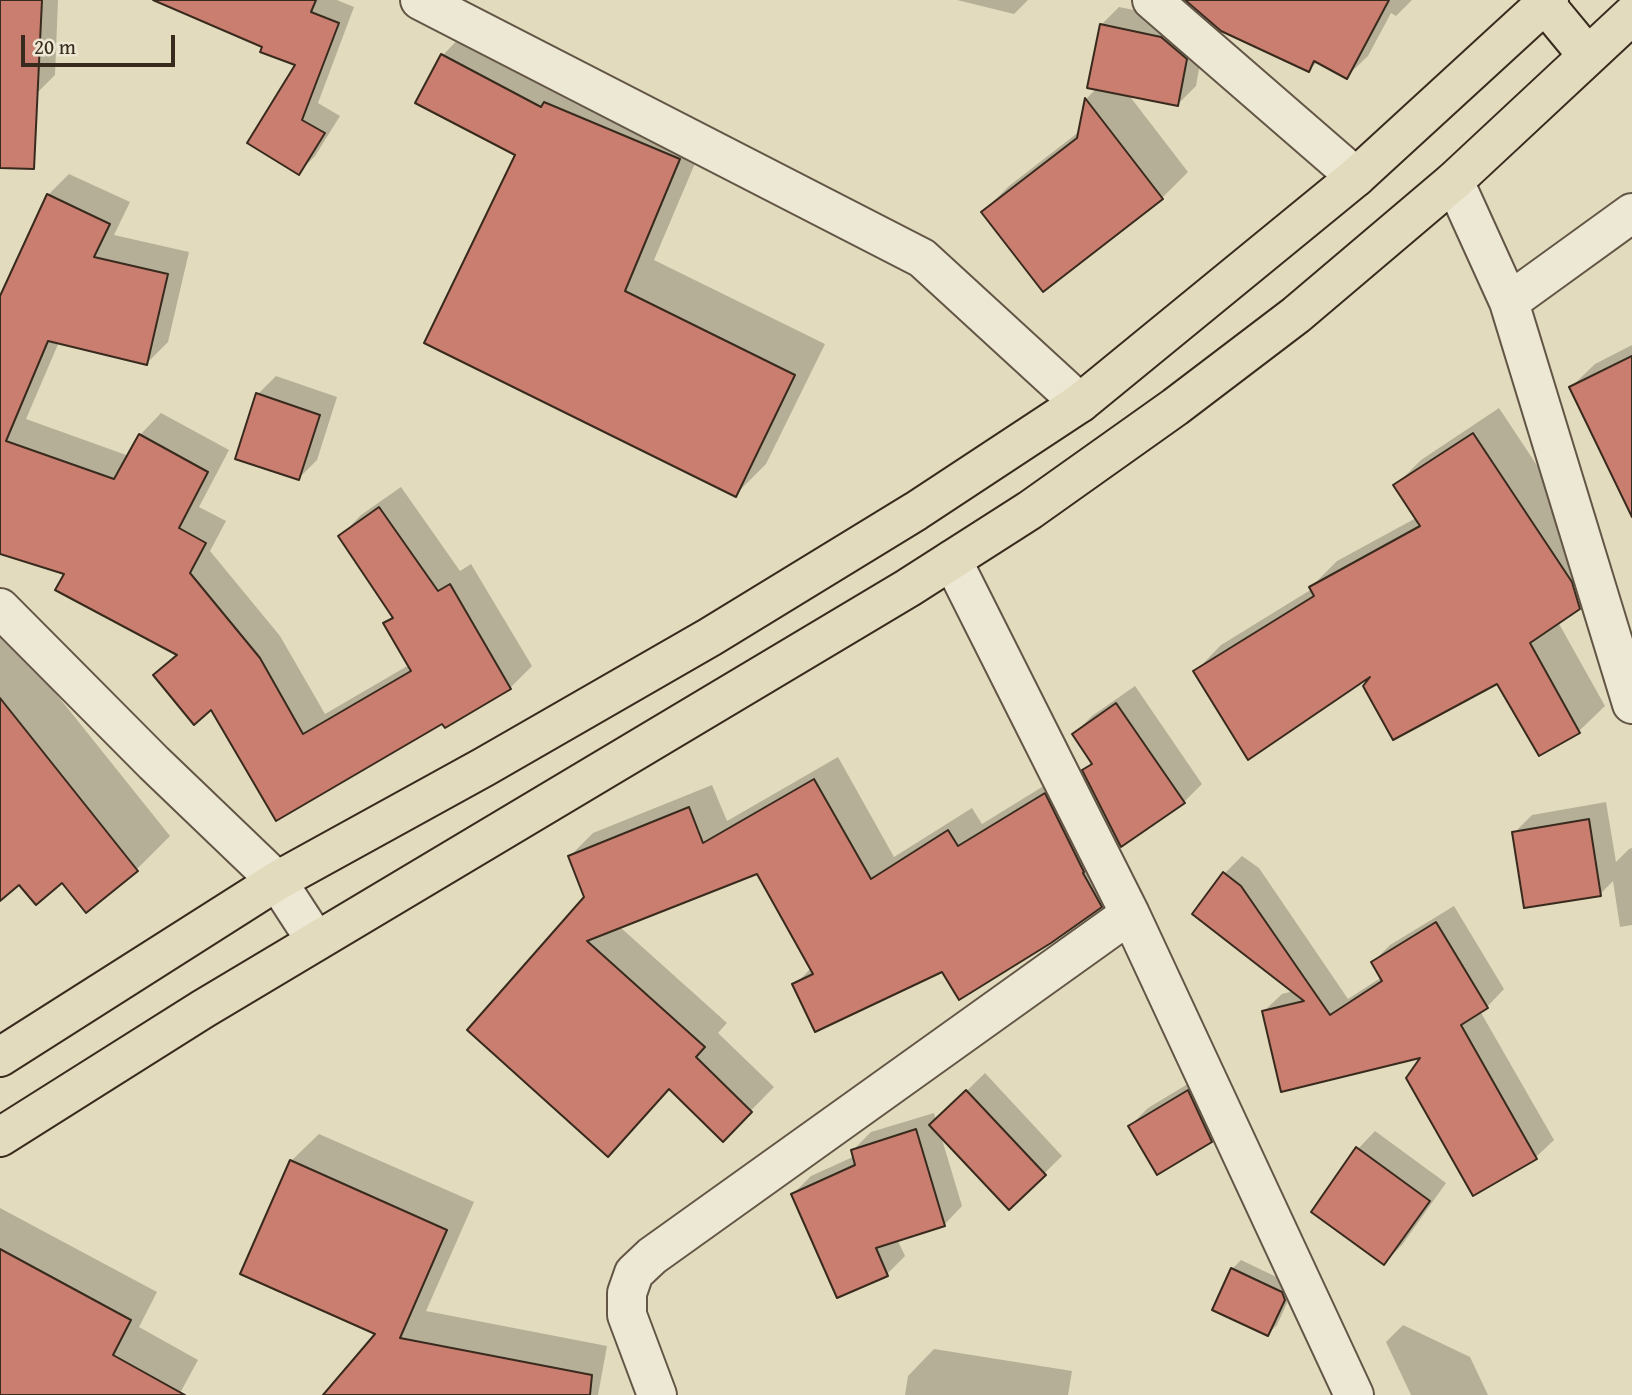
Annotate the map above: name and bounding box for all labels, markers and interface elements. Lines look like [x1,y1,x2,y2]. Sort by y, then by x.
scale bar [24,21,178,65]
text: 20 m [34,31,76,62]

